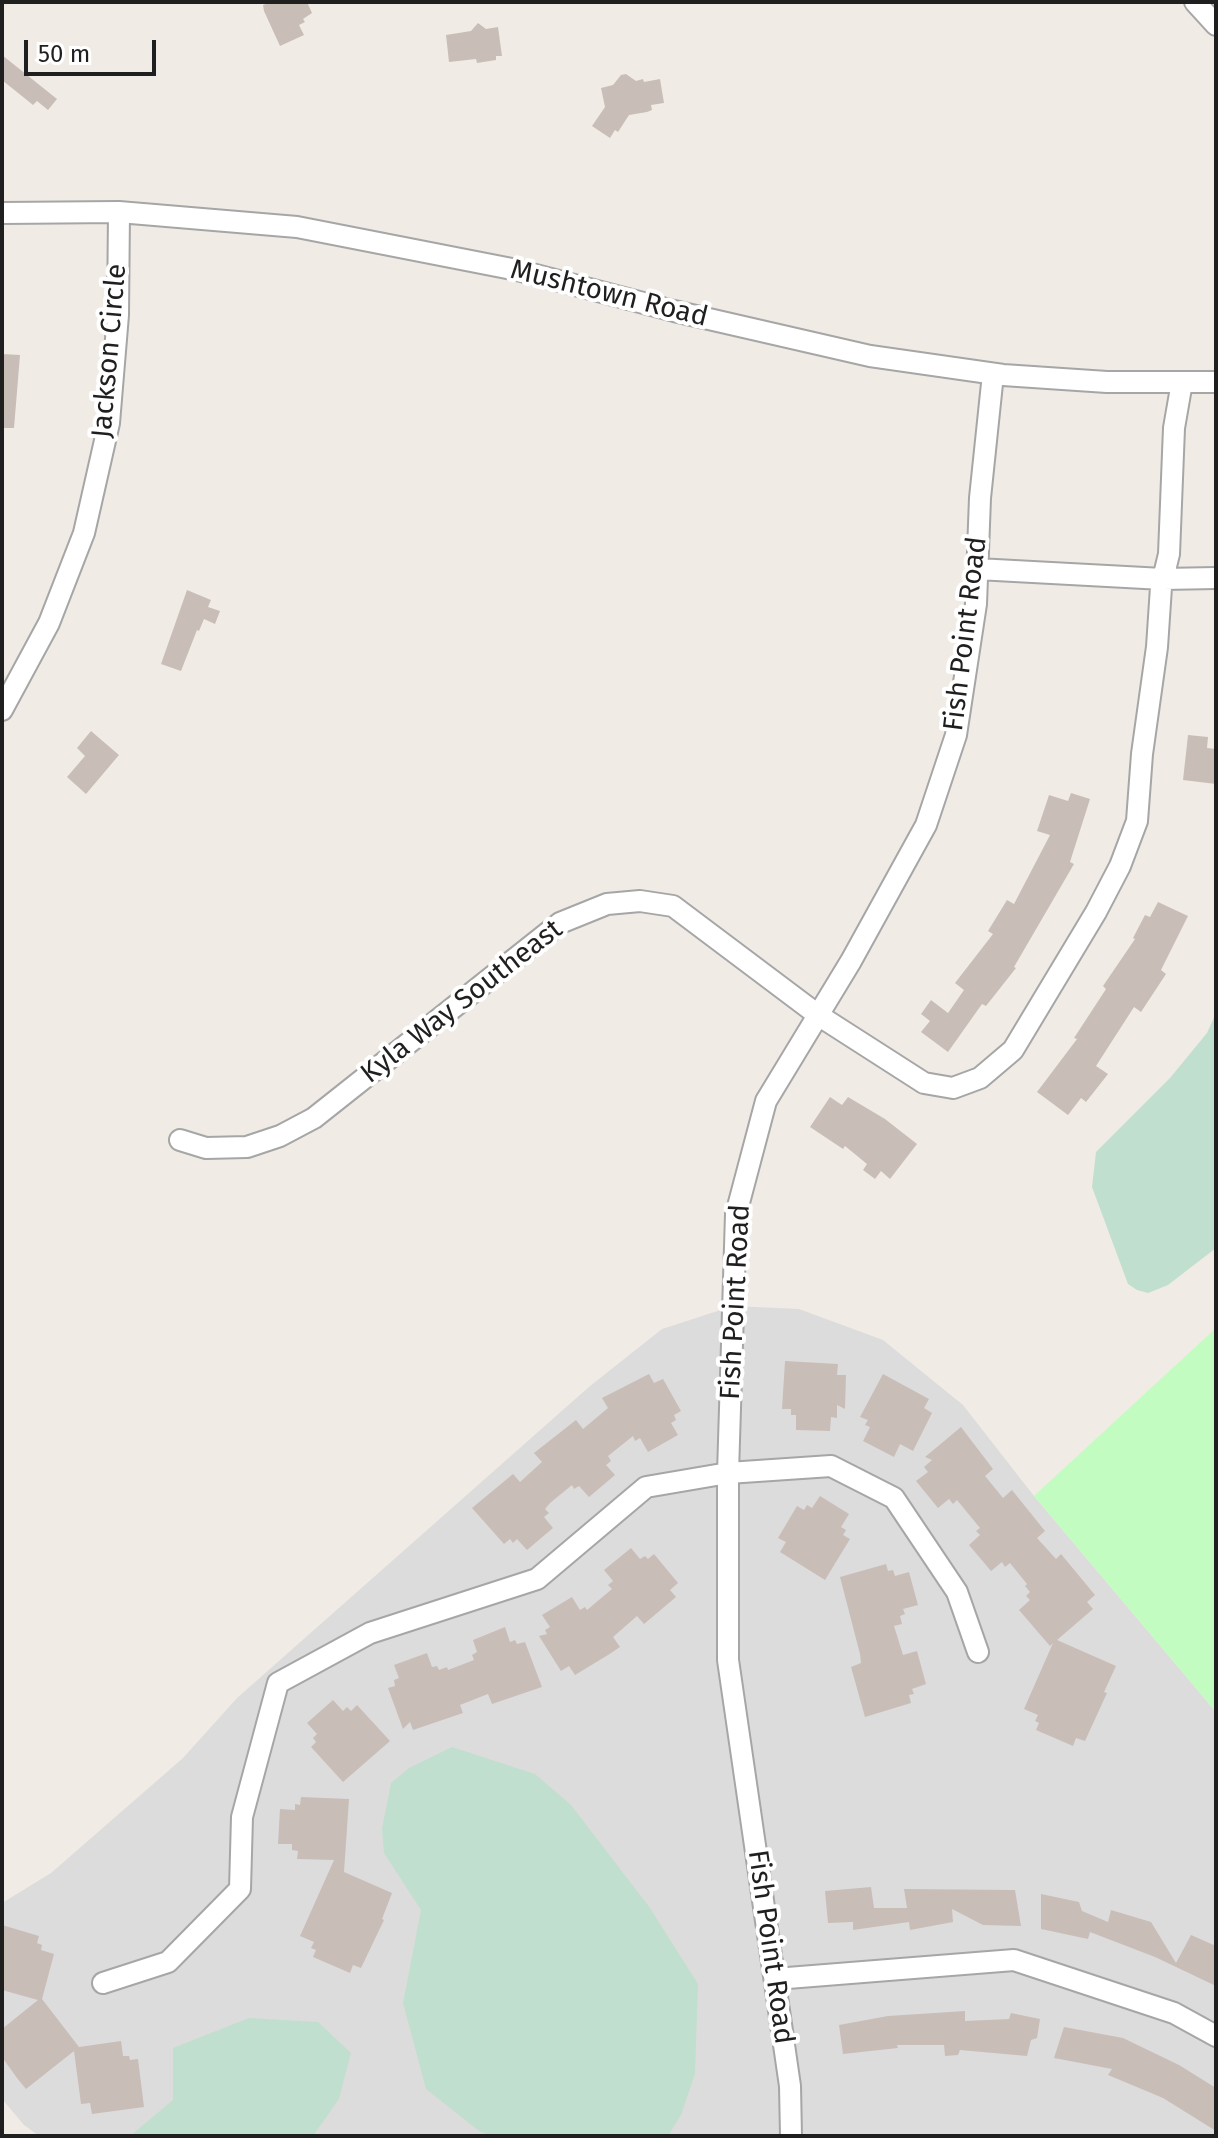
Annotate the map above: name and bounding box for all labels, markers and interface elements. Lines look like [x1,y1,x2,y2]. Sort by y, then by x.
scale bar [28,24,160,74]
text: 50 m [38,40,90,68]
street label: Mushtown Road [507,253,711,335]
street label: Jackson Circle [86,262,134,440]
street label: Fish Point Road [937,535,995,733]
street label: Kyla Way Southeast [355,913,569,1091]
street label: Fish Point Road [714,1203,758,1401]
street label: Fish Point Road [740,1848,800,2046]

